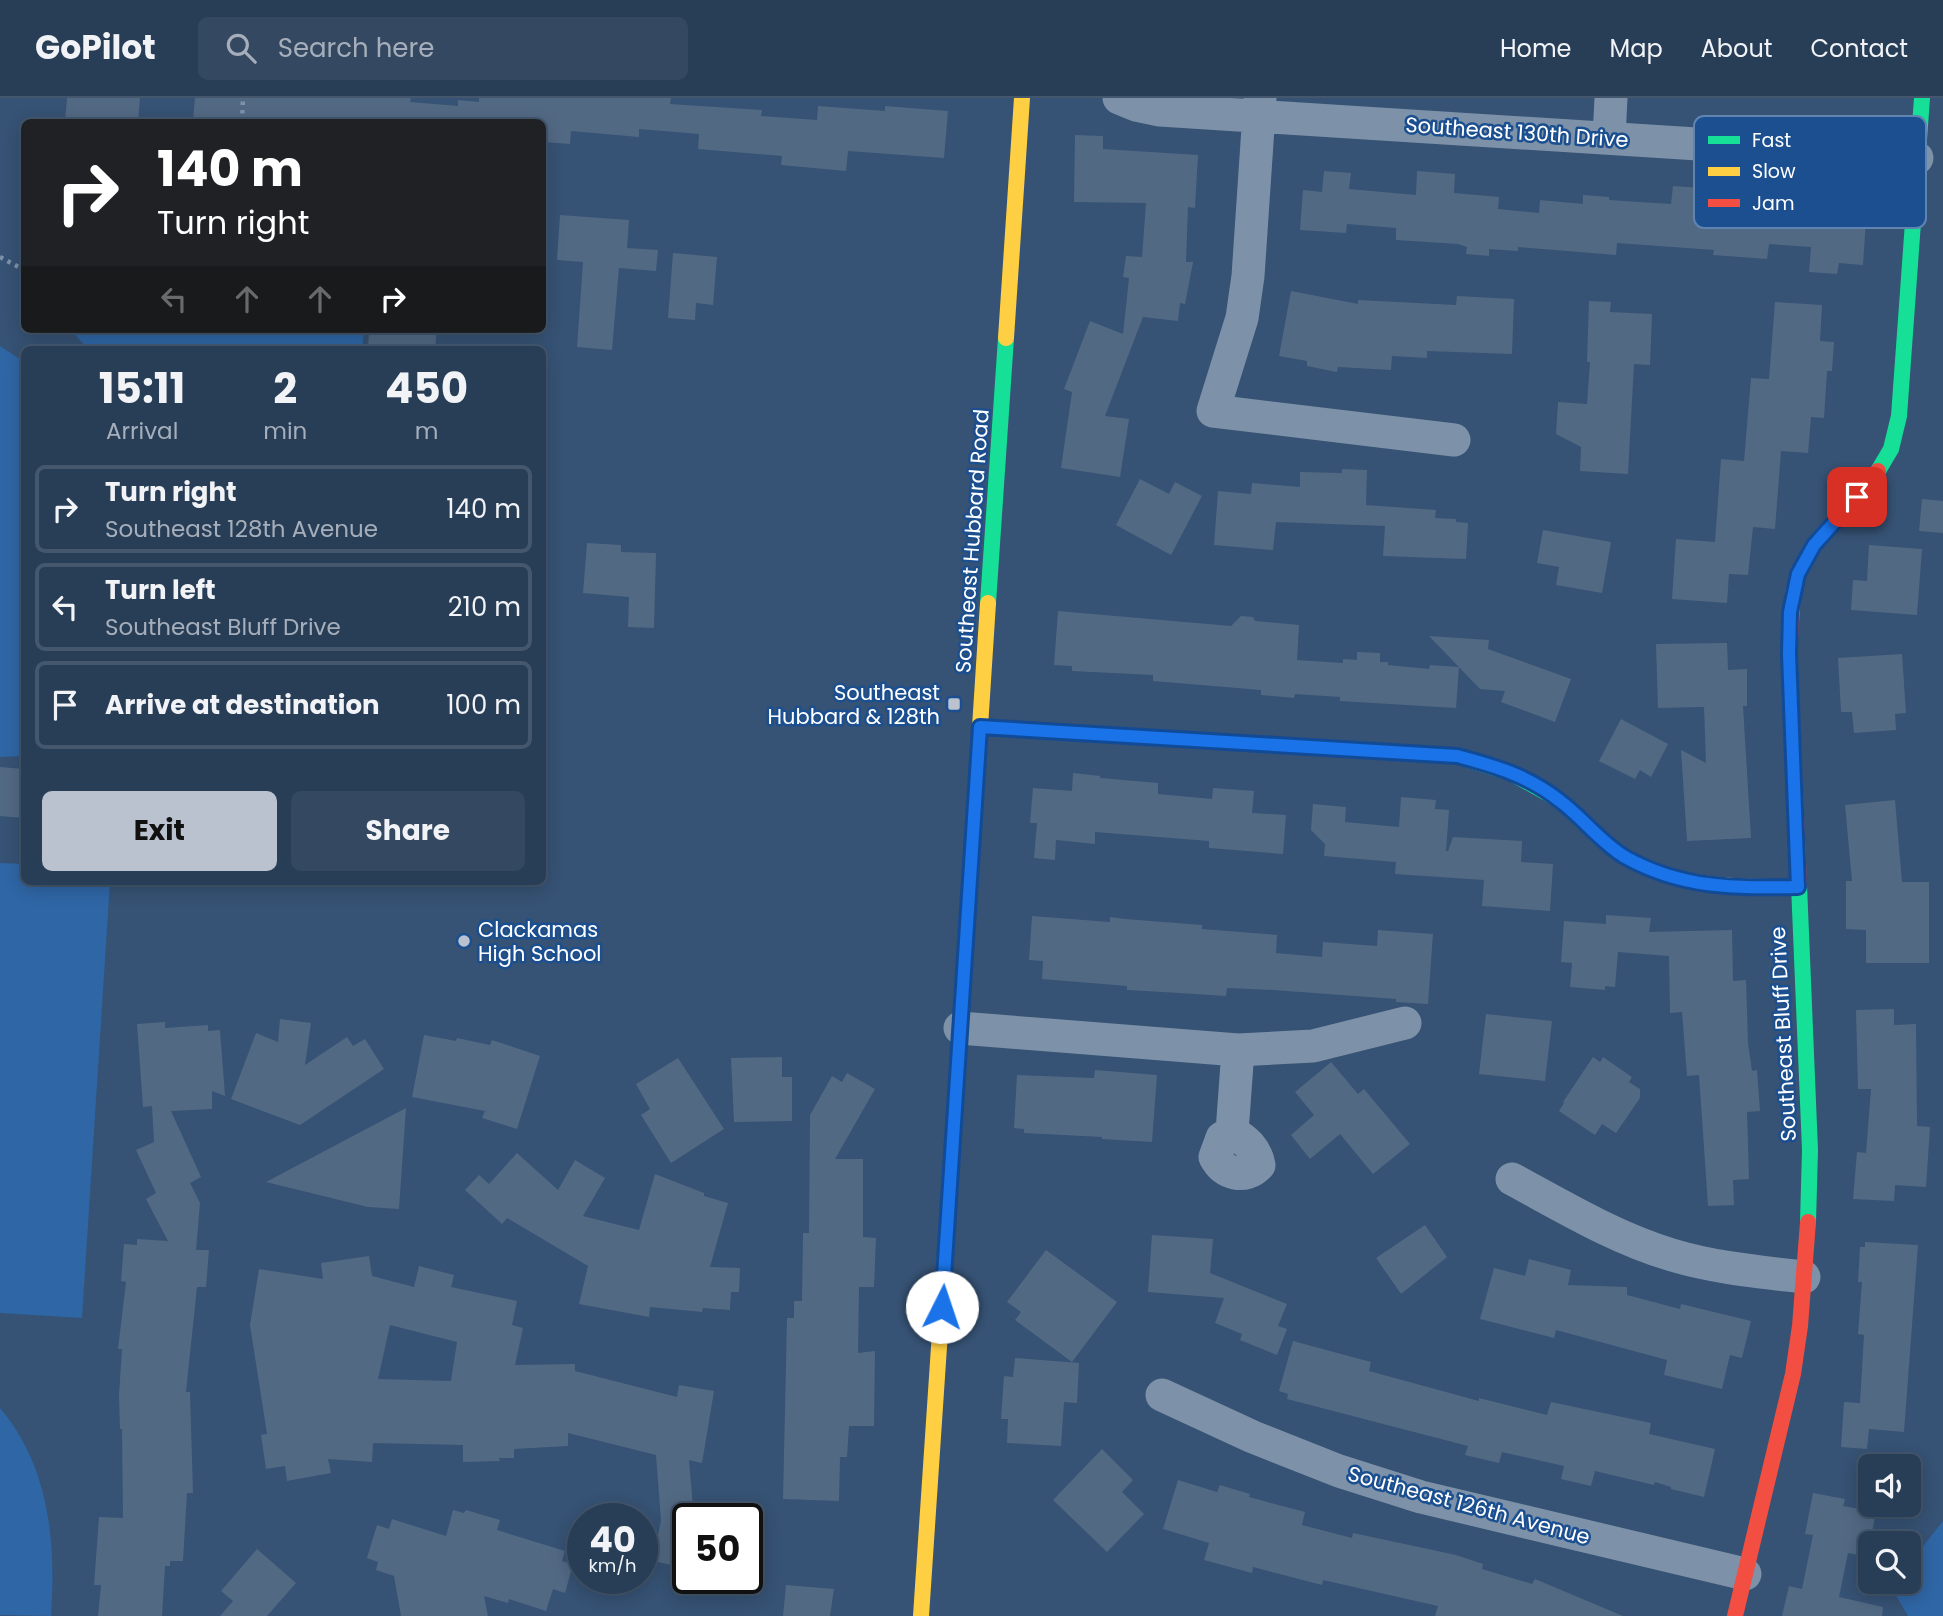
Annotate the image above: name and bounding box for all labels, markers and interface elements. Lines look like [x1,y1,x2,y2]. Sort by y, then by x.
search box [198,17,688,80]
text: GoPilot [35,24,156,71]
icon: search [222,29,260,67]
text: Search here [278,30,434,66]
text: Home [1500,32,1572,65]
text: Map [1610,32,1663,65]
text: About [1701,32,1772,65]
text: Contact [1810,32,1908,65]
street label: Southeast 130th Drive [1405,110,1629,154]
legend [1694,116,1926,228]
text: Fast [1752,127,1791,154]
text: 140 m [157,135,303,203]
icon: right [42,147,133,238]
text: Slow [1752,158,1796,185]
text: Jam [1752,190,1794,217]
text: Turn right [157,200,309,245]
icon: left [155,280,193,318]
icon: ahead [228,280,266,318]
icon: ahead [301,280,339,318]
icon: right [374,280,412,318]
text: 15:11 [99,359,185,418]
text: 2 [273,359,297,418]
text: 450 [385,359,468,418]
street label: Southeast Hubbard Road [948,408,996,674]
text: Arrival [106,415,178,447]
text: min [263,415,307,447]
text: m [415,415,438,447]
pin [1827,467,1887,527]
text: Turn right [105,474,237,510]
icon: arrive [1838,478,1876,516]
icon: right [46,490,84,528]
text: 140 m [446,491,521,527]
text: Southeast 128th Avenue [105,513,378,545]
text: Turn left [105,572,216,608]
icon: left [46,588,84,626]
text: 210 m [448,589,521,625]
text: Southeast Bluff Drive [105,611,341,643]
place label: Southeast Hubbard & 128th [768,678,940,731]
icon: arrive [46,686,84,724]
text: Arrive at destination [105,687,380,723]
text: 100 m [446,687,521,723]
marker: Southeast Hubbard & 128th [946,696,962,712]
button: Exit [42,791,277,871]
button: Share [291,791,525,871]
place label: Clackamas High School [478,915,602,968]
street label: Southeast Bluff Drive [1763,926,1803,1142]
marker: Clackamas High School [456,933,472,949]
position arrow [905,1270,979,1344]
map controls [1858,1454,1921,1594]
button: sound [1858,1454,1921,1517]
street label: Southeast 126th Avenue [1345,1459,1593,1551]
speed limit sign: 50 [672,1503,763,1594]
text: 40 [589,1515,636,1564]
button: search [1858,1531,1921,1594]
text: km/h [589,1553,636,1578]

